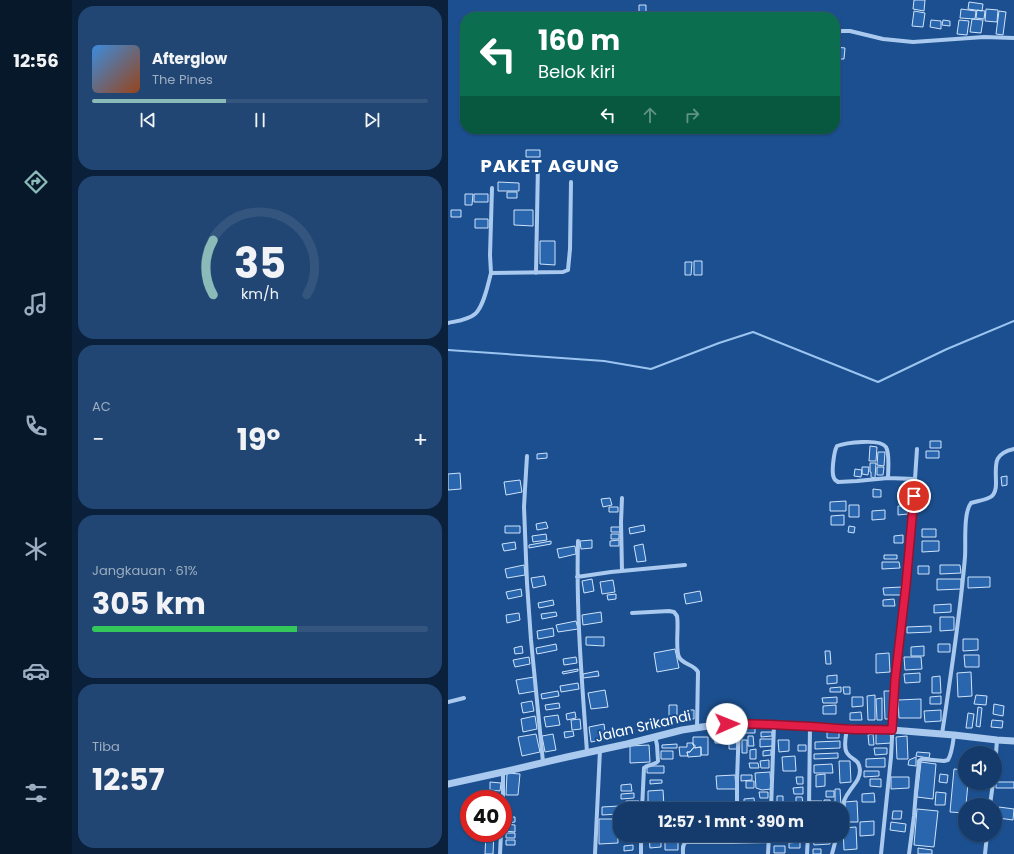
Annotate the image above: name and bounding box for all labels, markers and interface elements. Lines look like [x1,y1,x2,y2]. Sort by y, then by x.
text: 160 m [538,21,620,60]
icon: left [472,28,524,80]
text: 12:56 [13,48,59,73]
text: Afterglow [152,48,227,69]
text: Belok kiri [538,59,615,84]
text: The Pines [152,70,213,89]
icon: left [597,104,619,126]
icon: ahead [639,104,661,126]
icon: right [681,104,703,126]
icon: previous [137,109,159,131]
icon: pause [249,109,271,131]
icon: next [361,109,383,131]
district label: PAKET AGUNG [480,153,620,178]
icon: directions [22,168,50,196]
text: 35 [234,234,286,293]
text: km/h [241,284,279,304]
icon: music [22,290,50,318]
text: AC [92,397,111,416]
icon: phone [22,412,50,440]
text: 19° [237,418,280,461]
text: − [92,424,104,455]
text: + [413,424,428,455]
pin [897,479,931,513]
icon: arrive [903,485,925,507]
icon: climate [22,535,50,563]
text: Jangkauan · 61% [92,561,198,580]
text: 305 km [92,582,206,625]
icon: car [22,657,50,685]
position arrow [706,703,748,745]
street label: Jalan Srikandi [593,705,693,747]
text: Tiba [92,737,120,756]
map controls [958,746,1002,842]
button: sound [958,746,1002,790]
text: 12:57 [92,758,164,801]
icon: filters [22,779,50,807]
speed limit sign: 40 [460,790,512,842]
button: search [958,798,1002,842]
text: 12:57 · 1 mnt · 390 m [658,811,804,832]

